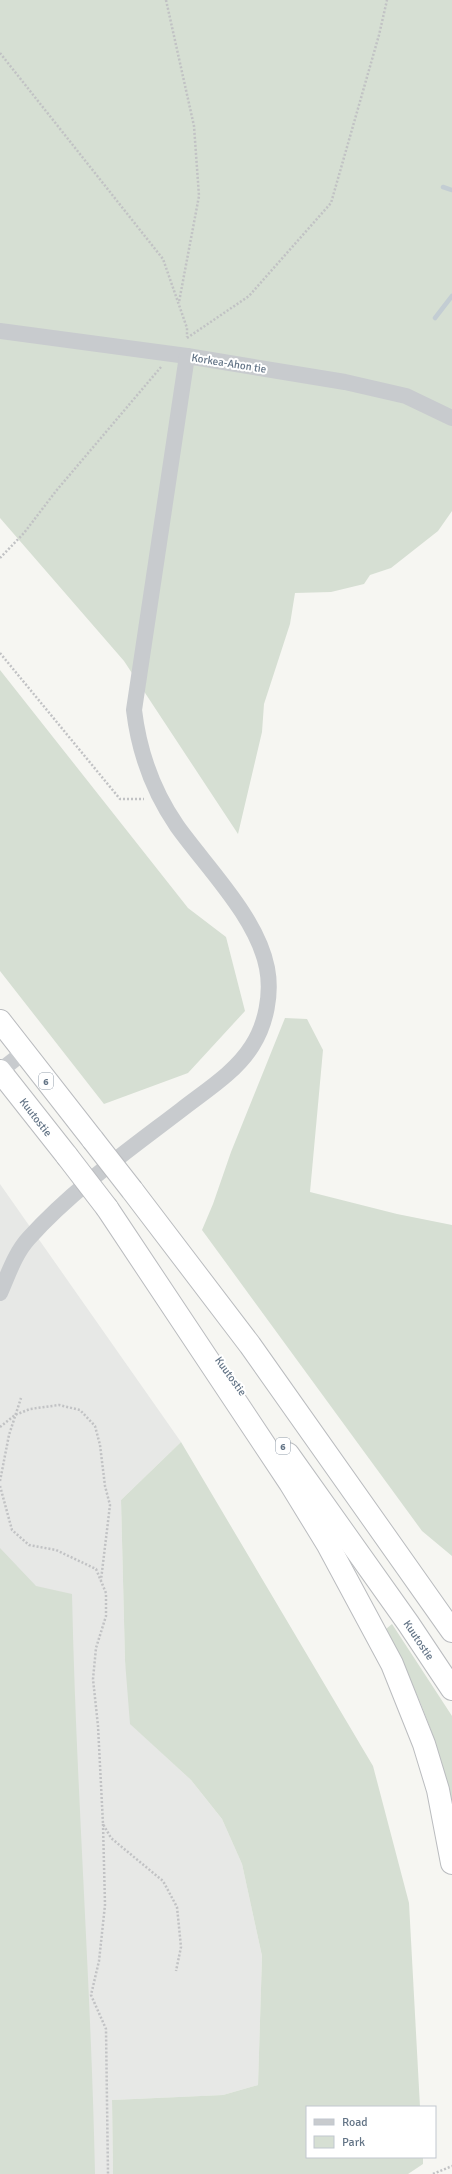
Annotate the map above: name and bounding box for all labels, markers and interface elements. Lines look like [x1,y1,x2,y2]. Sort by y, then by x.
street label: Korkea-Ahon tie [191,351,267,376]
road number: 6 [39,1073,53,1089]
street label: Kuutostie [17,1096,55,1139]
street label: Kuutostie [212,1354,249,1398]
road number: 6 [276,1438,290,1454]
street label: Kuutostie [401,1618,437,1663]
legend [306,2106,436,2158]
text: Road [342,2115,368,2130]
text: Park [342,2135,365,2150]

